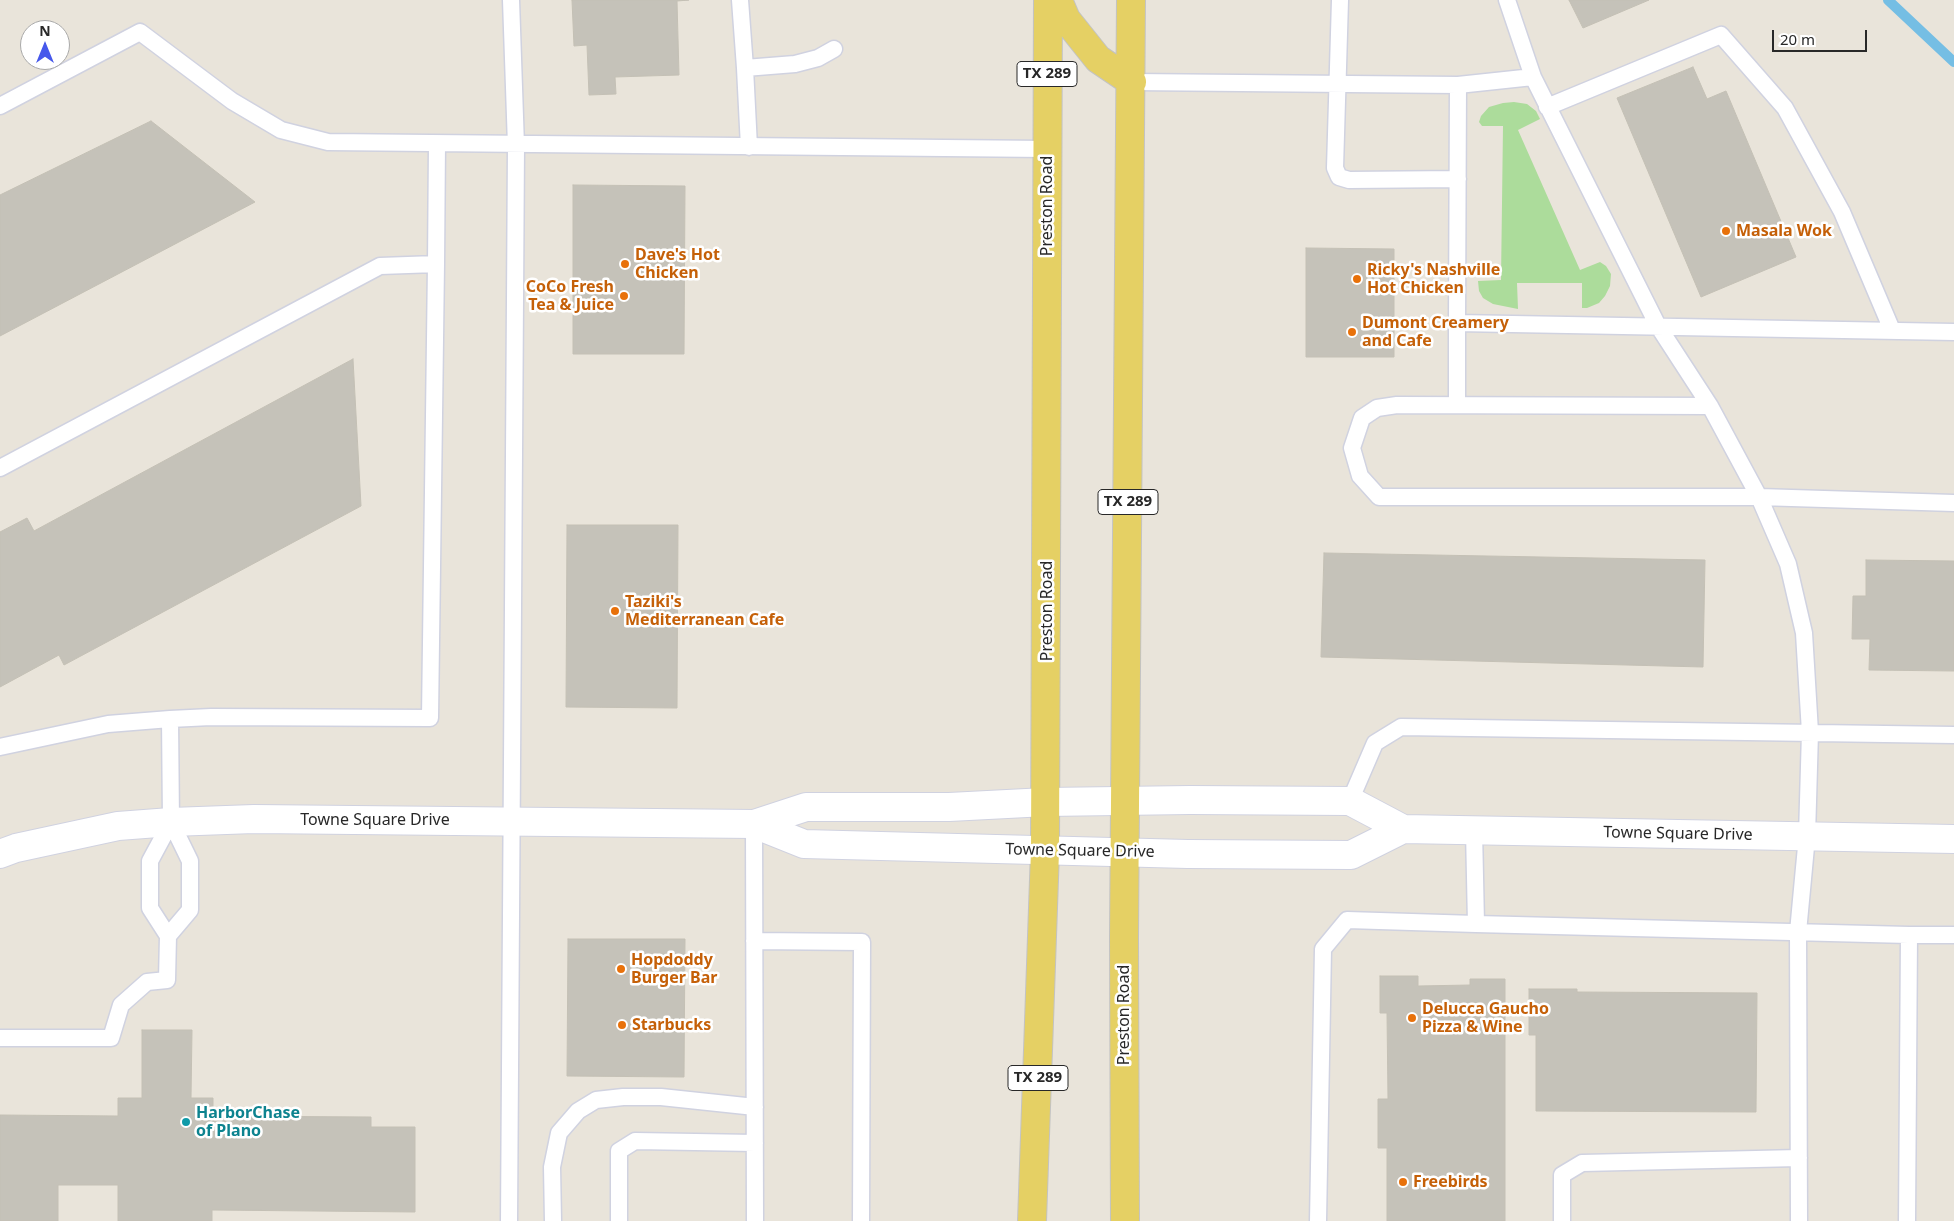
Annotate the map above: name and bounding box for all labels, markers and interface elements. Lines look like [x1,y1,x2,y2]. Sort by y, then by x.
north arrow [20,20,70,70]
scale bar [1774,20,1869,52]
text: N [39,21,51,40]
text: 20 m [1780,29,1815,49]
road number: TX 289 [1017,62,1077,86]
street label: Preston Road [1037,156,1057,256]
place label: Masala Wok [1736,221,1832,241]
marker: Masala Wok [1720,225,1732,237]
place label: Dave's Hot Chicken [635,245,720,283]
marker: Dave's Hot Chicken [619,258,631,270]
place label: Ricky's Nashville Hot Chicken [1367,260,1500,298]
marker: Ricky's Nashville Hot Chicken [1351,273,1363,285]
place label: CoCo Fresh Tea & Juice [526,277,614,315]
marker: CoCo Fresh Tea & Juice [618,290,630,302]
place label: Dumont Creamery and Cafe [1362,313,1509,351]
marker: Dumont Creamery and Cafe [1346,326,1358,338]
road number: TX 289 [1098,490,1158,514]
street label: Preston Road [1037,561,1057,661]
place label: Taziki's Mediterranean Cafe [625,592,784,630]
marker: Taziki's Mediterranean Cafe [609,605,621,617]
street label: Towne Square Drive [300,810,450,830]
street label: Towne Square Drive [1603,823,1753,845]
street label: Towne Square Drive [1005,840,1155,862]
place label: Hopdoddy Burger Bar [631,950,717,988]
marker: Hopdoddy Burger Bar [615,963,627,975]
street label: Preston Road [1114,965,1134,1065]
place label: Delucca Gaucho Pizza & Wine [1422,999,1549,1037]
marker: Delucca Gaucho Pizza & Wine [1406,1012,1418,1024]
place label: Starbucks [632,1015,711,1035]
marker: Starbucks [616,1019,628,1031]
road number: TX 289 [1008,1066,1068,1090]
place label: HarborChase of Plano [196,1103,300,1141]
marker: HarborChase of Plano [180,1116,192,1128]
place label: Freebirds [1413,1172,1488,1192]
marker: Freebirds [1397,1176,1409,1188]

